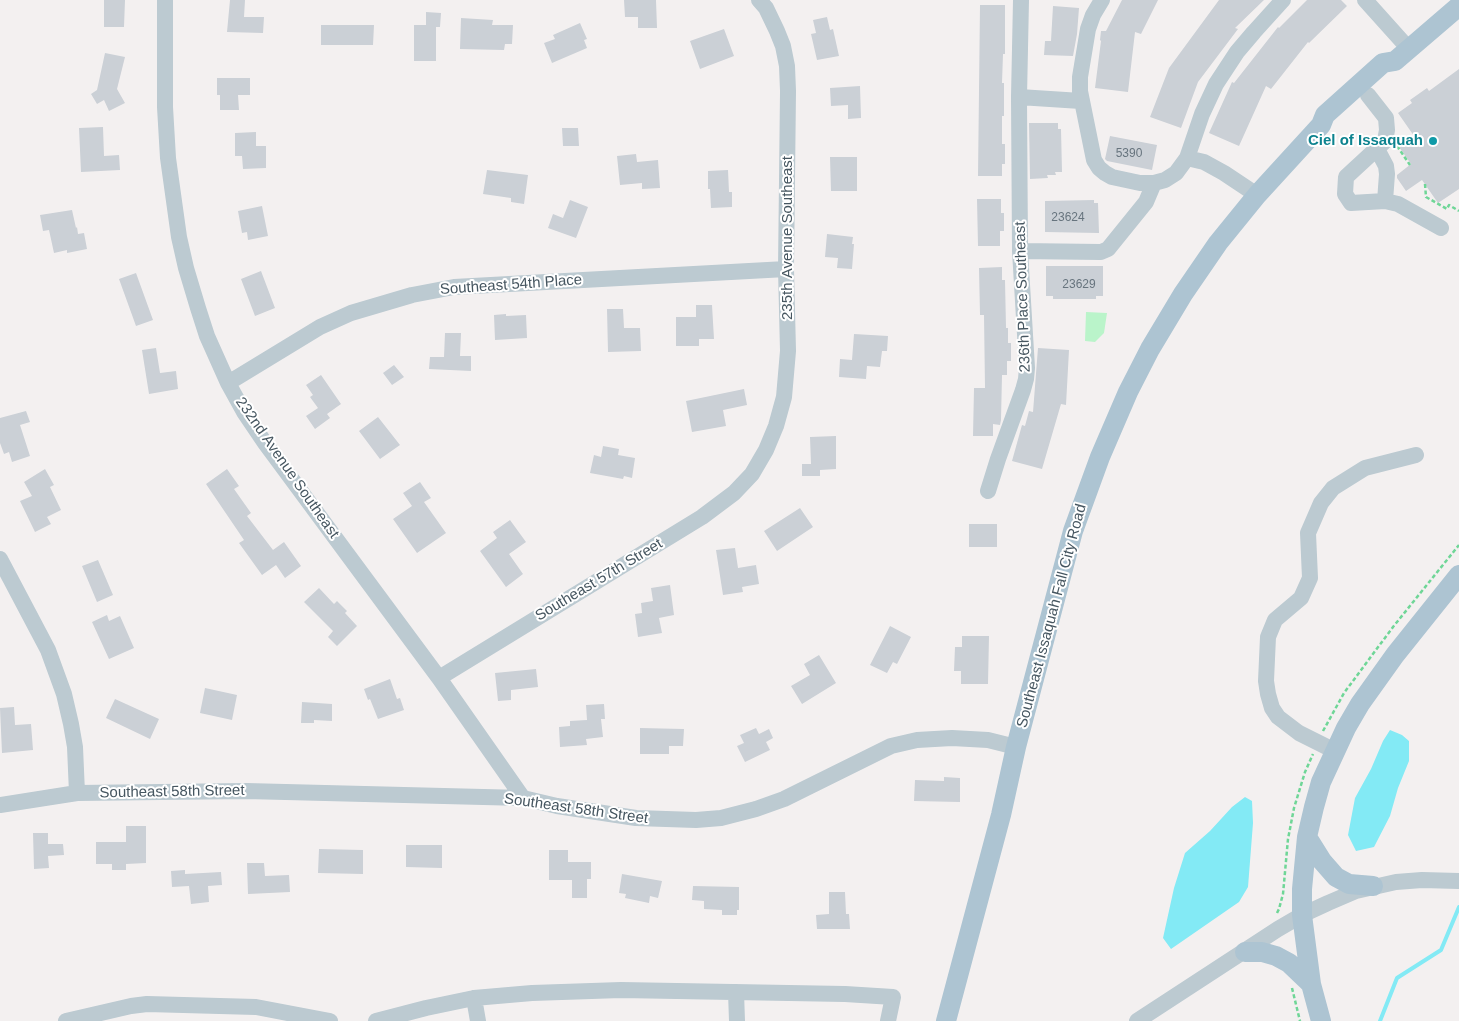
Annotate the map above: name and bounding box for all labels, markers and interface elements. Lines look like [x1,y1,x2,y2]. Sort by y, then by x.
place label: Ciel of Issaquah [1308,132,1423,150]
marker: Ciel of Issaquah [1427,135,1439,147]
house number: 5390 [1116,147,1142,161]
street label: 235th Avenue Southeast [779,156,797,320]
house number: 23624 [1051,211,1085,225]
street label: 236th Place Southeast [1011,221,1035,373]
street label: Southeast 54th Place [439,271,583,299]
house number: 23629 [1062,278,1096,292]
street label: 232nd Avenue Southeast [231,394,343,542]
street label: Southeast Issaquah Fall City Road [1013,502,1091,730]
street label: Southeast 57th Street [532,535,666,625]
street label: Southeast 58th Street [99,782,245,802]
street label: Southeast 58th Street [503,790,649,828]

